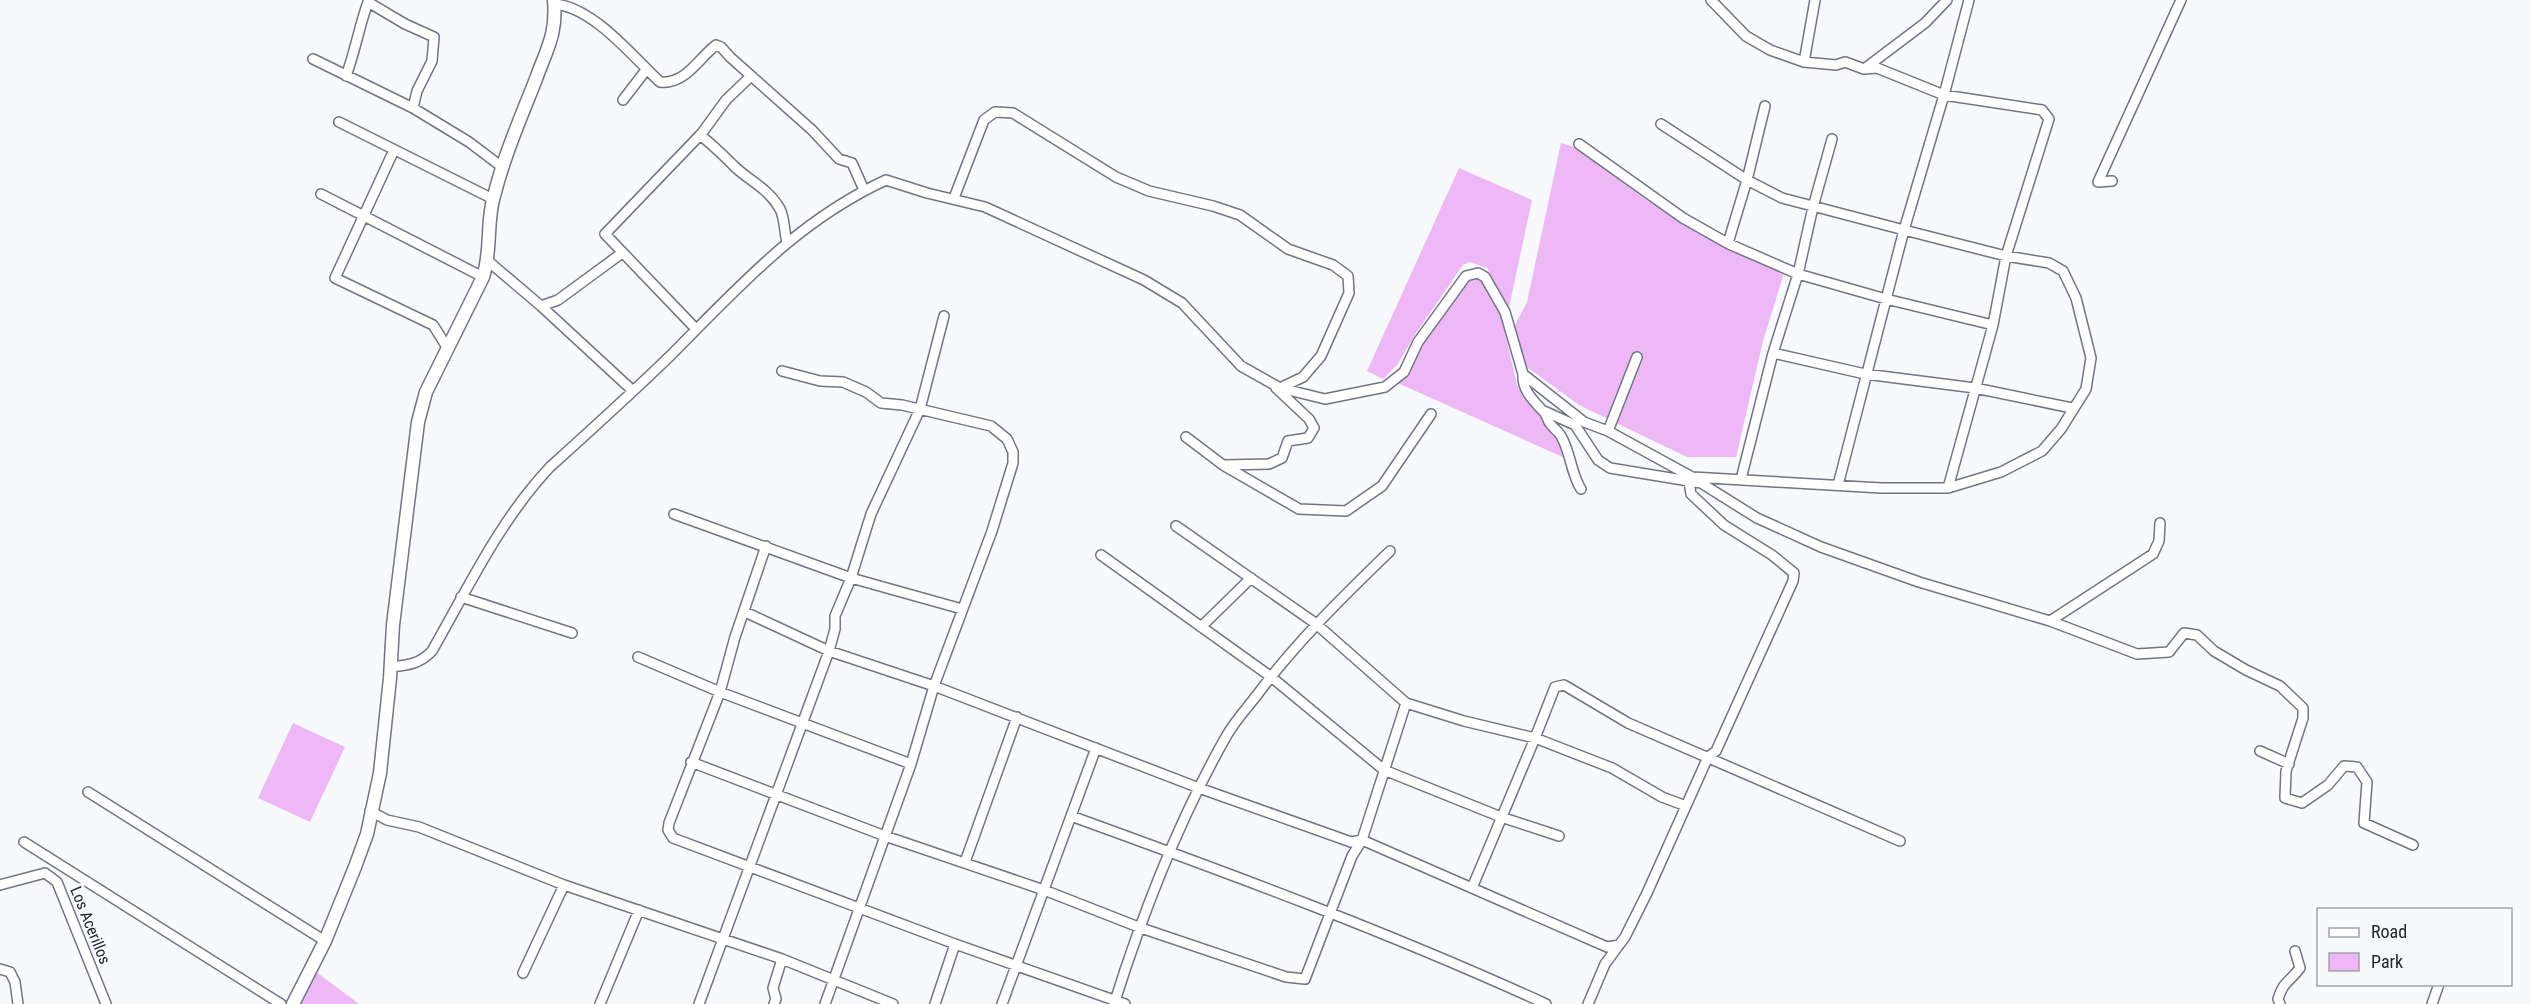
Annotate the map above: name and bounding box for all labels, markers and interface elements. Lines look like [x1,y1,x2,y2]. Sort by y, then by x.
street label: Los Acerillos [66,884,115,967]
legend [2317,908,2512,986]
text: Road [2371,921,2407,942]
text: Park [2371,951,2403,972]

